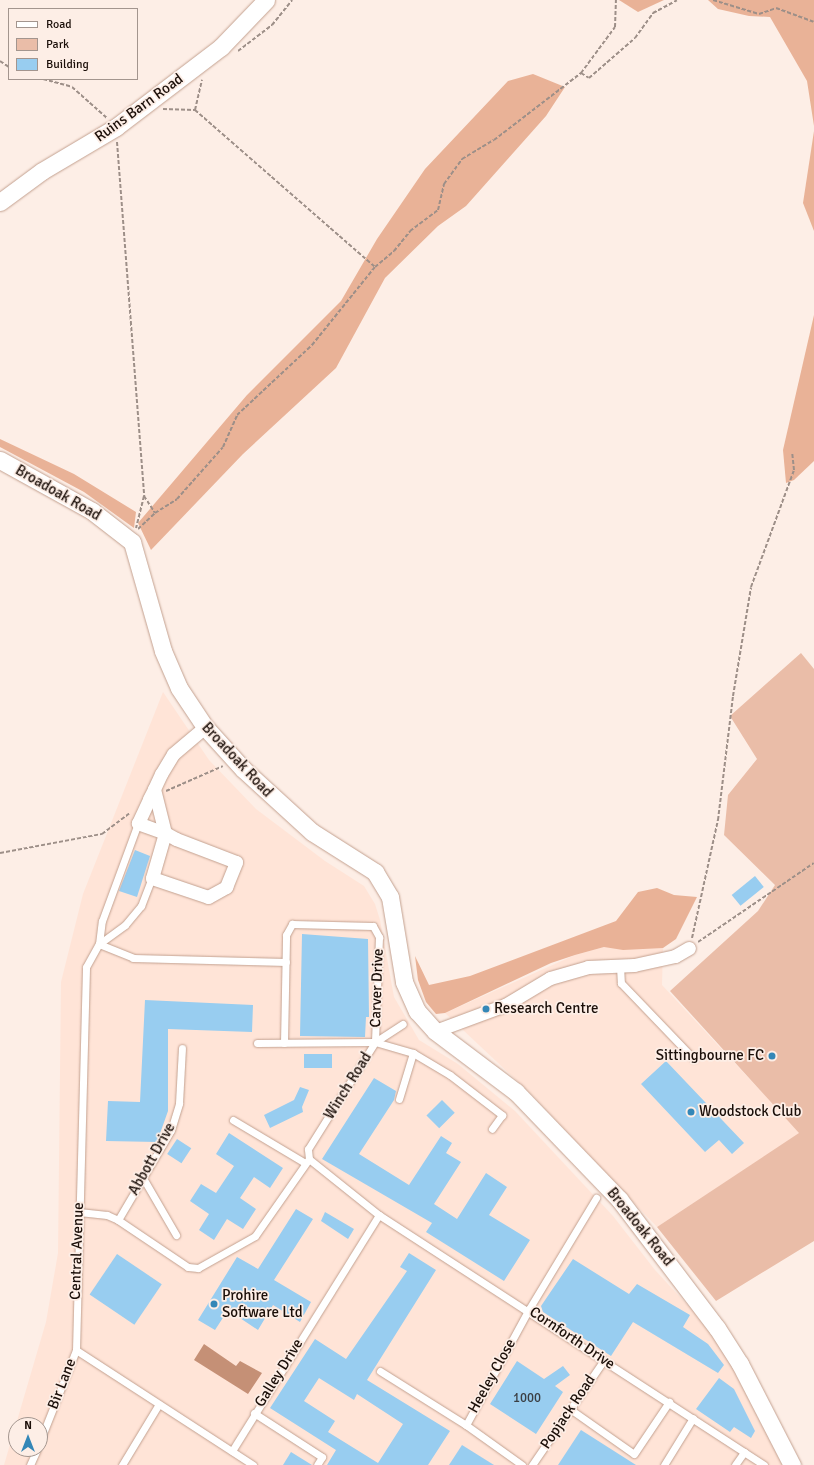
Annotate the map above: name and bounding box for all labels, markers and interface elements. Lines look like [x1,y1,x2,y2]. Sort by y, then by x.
legend [8,8,138,80]
text: Road [46,17,72,32]
text: Park [46,37,69,52]
text: Building [46,57,89,72]
street label: Ruins Barn Road [91,70,187,146]
street label: Broadoak Road [12,461,104,525]
street label: Broadoak Road [198,719,276,801]
street label: Carver Drive [367,948,387,1028]
place label: Research Centre [494,1000,598,1018]
marker: Research Centre [481,1004,491,1014]
place label: Sittingbourne FC [656,1047,764,1065]
street label: Winch Road [320,1049,376,1123]
marker: Sittingbourne FC [767,1051,777,1061]
place label: Woodstock Club [699,1103,801,1121]
marker: Woodstock Club [686,1107,696,1117]
street label: Abbott Drive [125,1120,179,1198]
street label: Broadoak Road [603,1184,677,1270]
street label: Central Avenue [66,1202,88,1300]
place label: Prohire Software Ltd [222,1286,303,1321]
marker: Prohire Software Ltd [209,1299,219,1309]
street label: Cornforth Drive [526,1303,618,1373]
street label: Galley Drive [251,1336,307,1410]
street label: Heeley Close [464,1336,520,1416]
street label: Bir Lane [44,1356,80,1412]
street label: Popjack Road [537,1372,599,1452]
house number: 1000 [513,1390,541,1406]
north arrow [8,1417,48,1457]
text: N [24,1419,32,1432]

